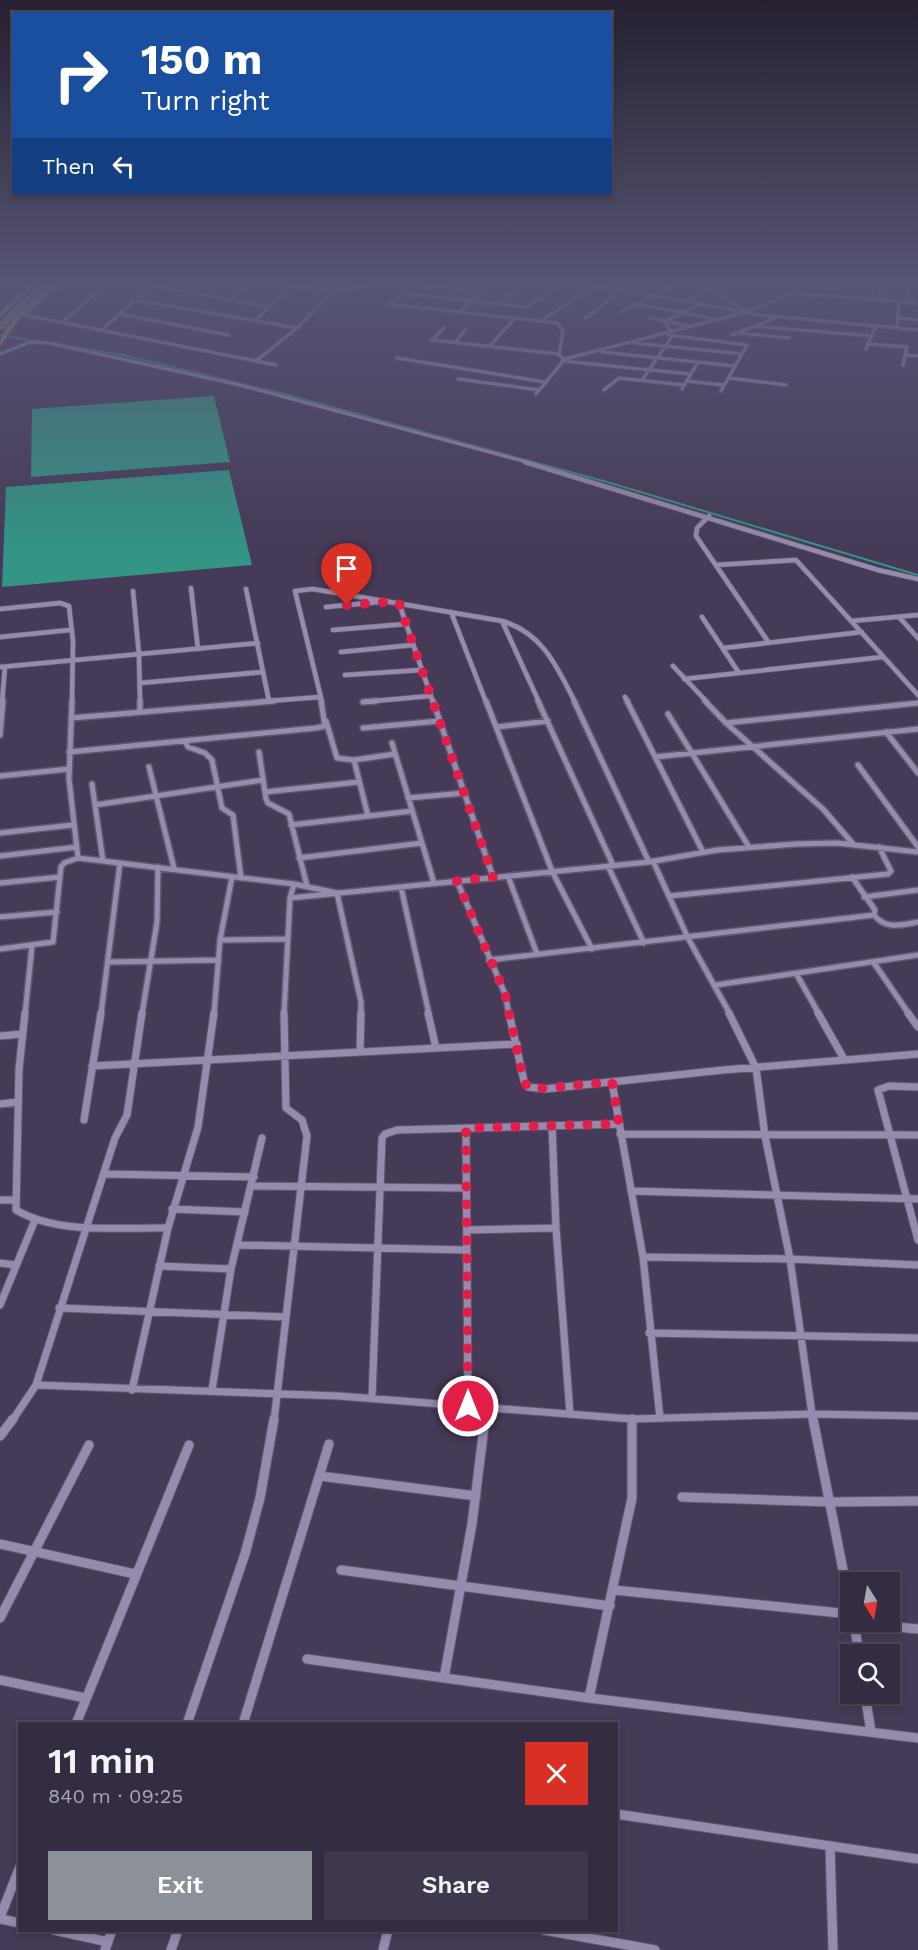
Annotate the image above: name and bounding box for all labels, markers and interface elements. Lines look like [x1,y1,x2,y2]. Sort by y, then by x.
text: 150 m [141,35,262,84]
icon: right [42,36,120,114]
text: Turn right [141,85,270,117]
icon: left [107,150,140,183]
text: Then [42,154,95,179]
pin [321,543,372,605]
icon: arrive [330,552,363,585]
position arrow [436,1374,500,1438]
north arrow [840,1572,900,1632]
map controls [840,1572,900,1704]
button: search [840,1644,900,1704]
text: 11 min [48,1740,155,1782]
button: close [525,1742,588,1805]
text: 840 m · 09:25 [48,1784,183,1808]
button: Exit [48,1851,312,1920]
button: Share [324,1851,588,1920]

